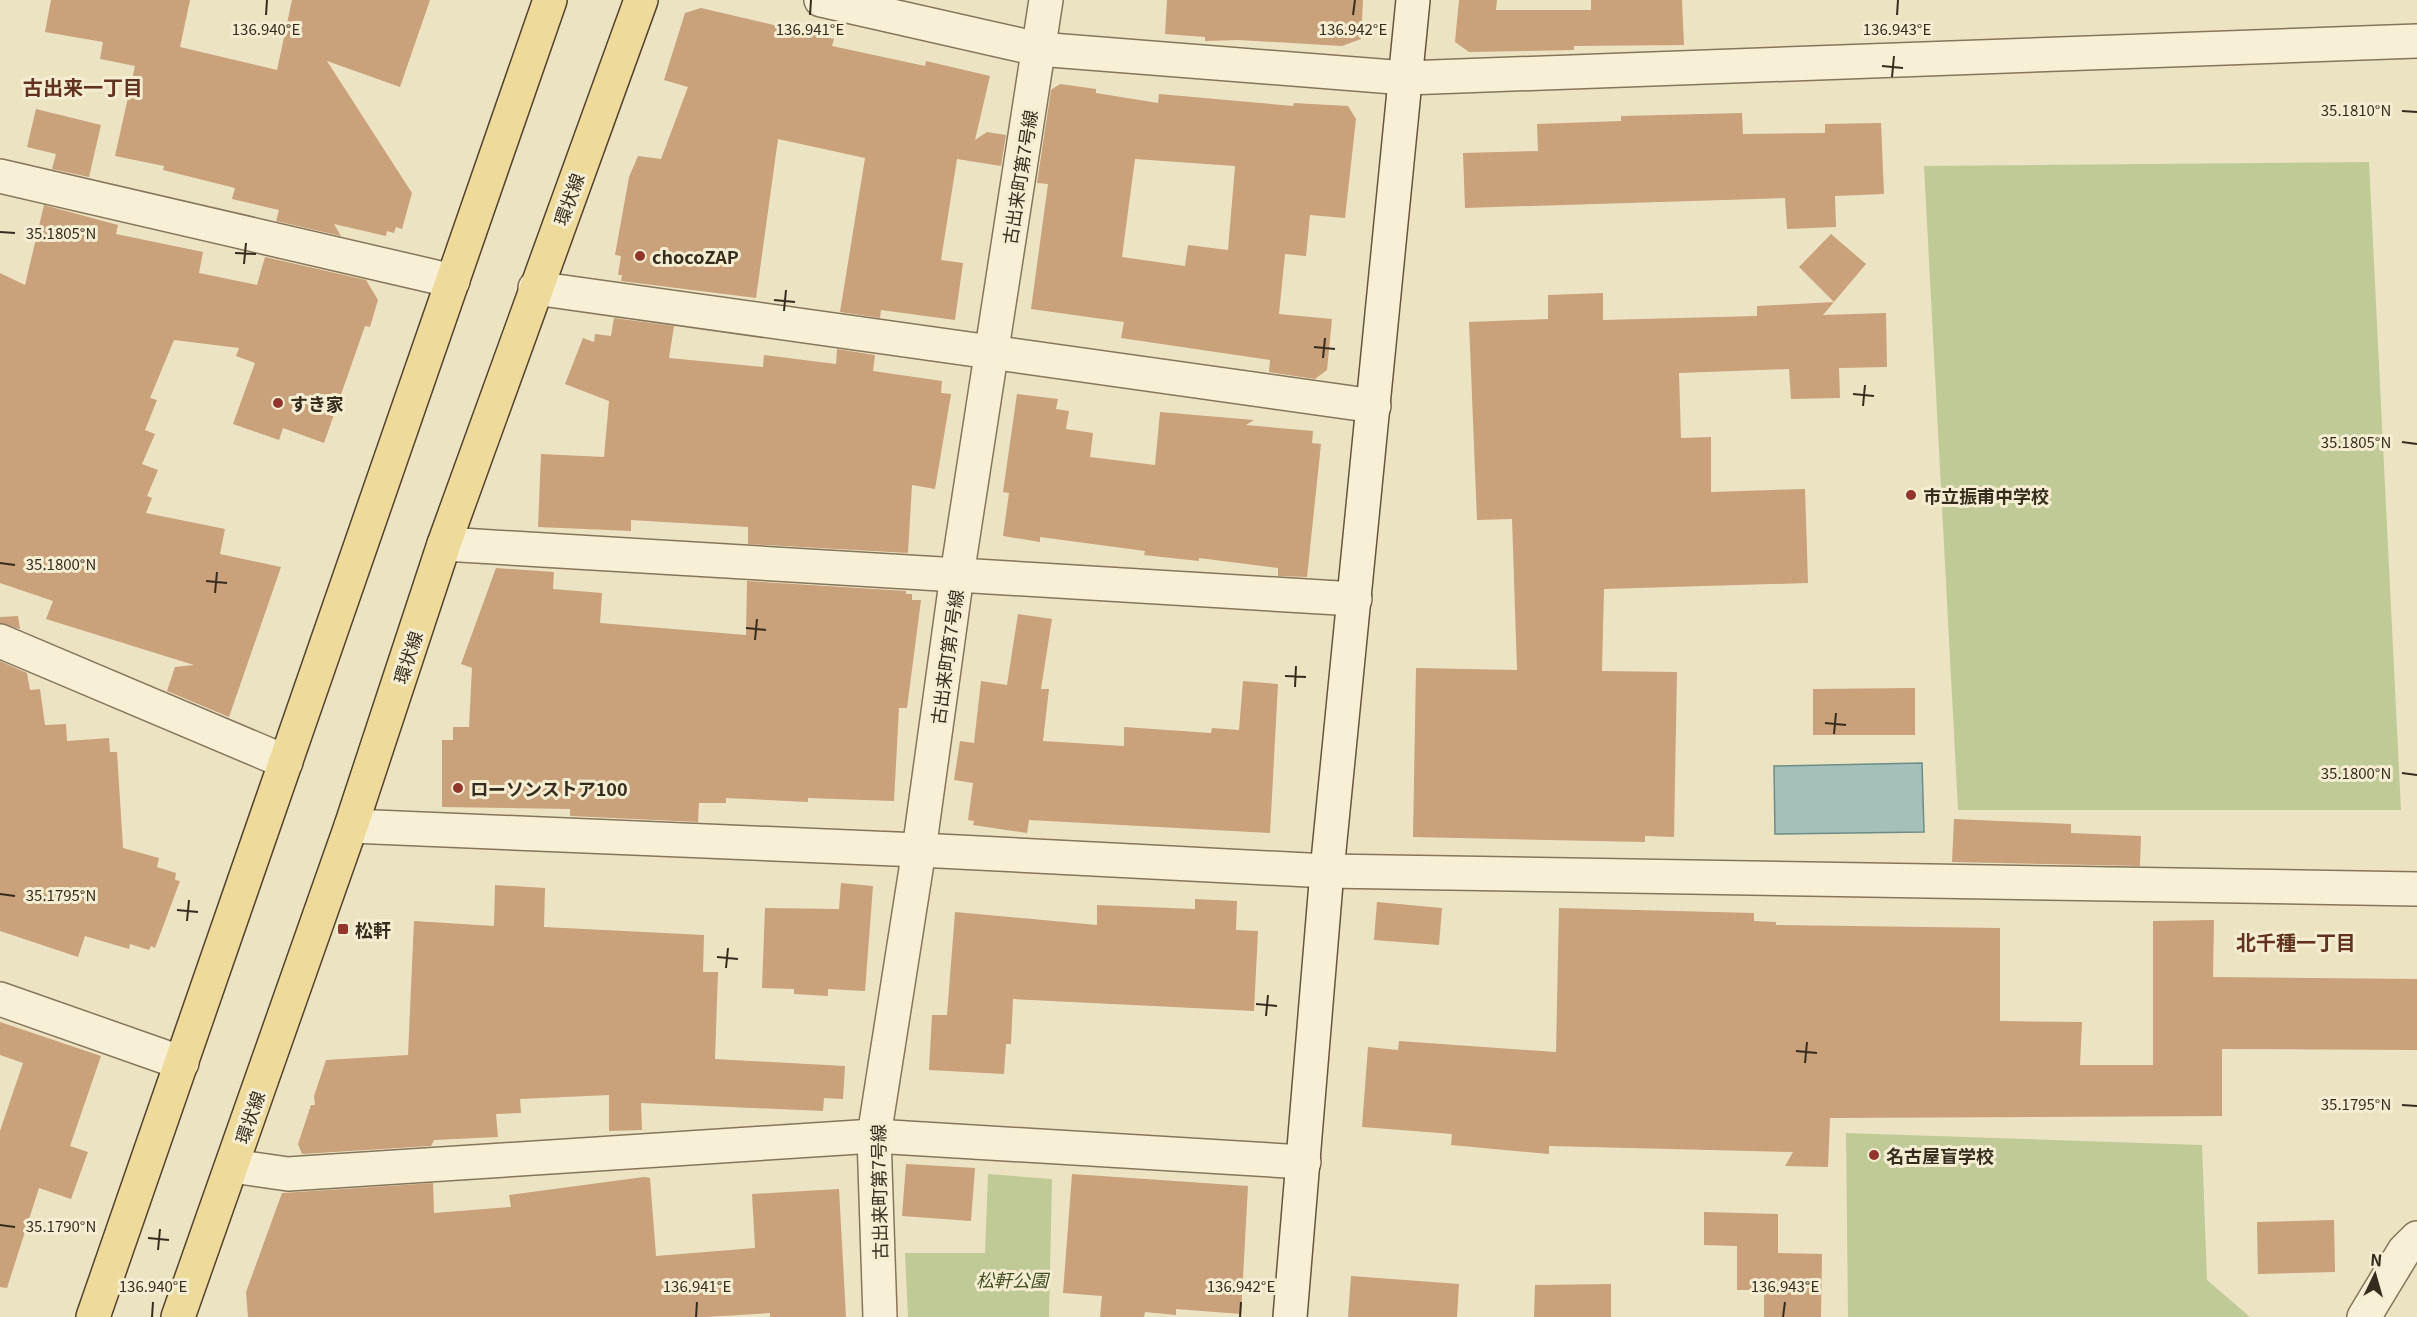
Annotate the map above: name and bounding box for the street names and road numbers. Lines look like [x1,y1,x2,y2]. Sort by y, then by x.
street label: 古出来町第7号線 [996,108,1042,246]
street label: 環状線 [547,169,589,229]
street label: 古出来町第7号線 [924,588,968,726]
street label: 環状線 [386,627,428,687]
street label: 環状線 [228,1087,270,1147]
street label: 古出来町第7号線 [864,1124,892,1260]

